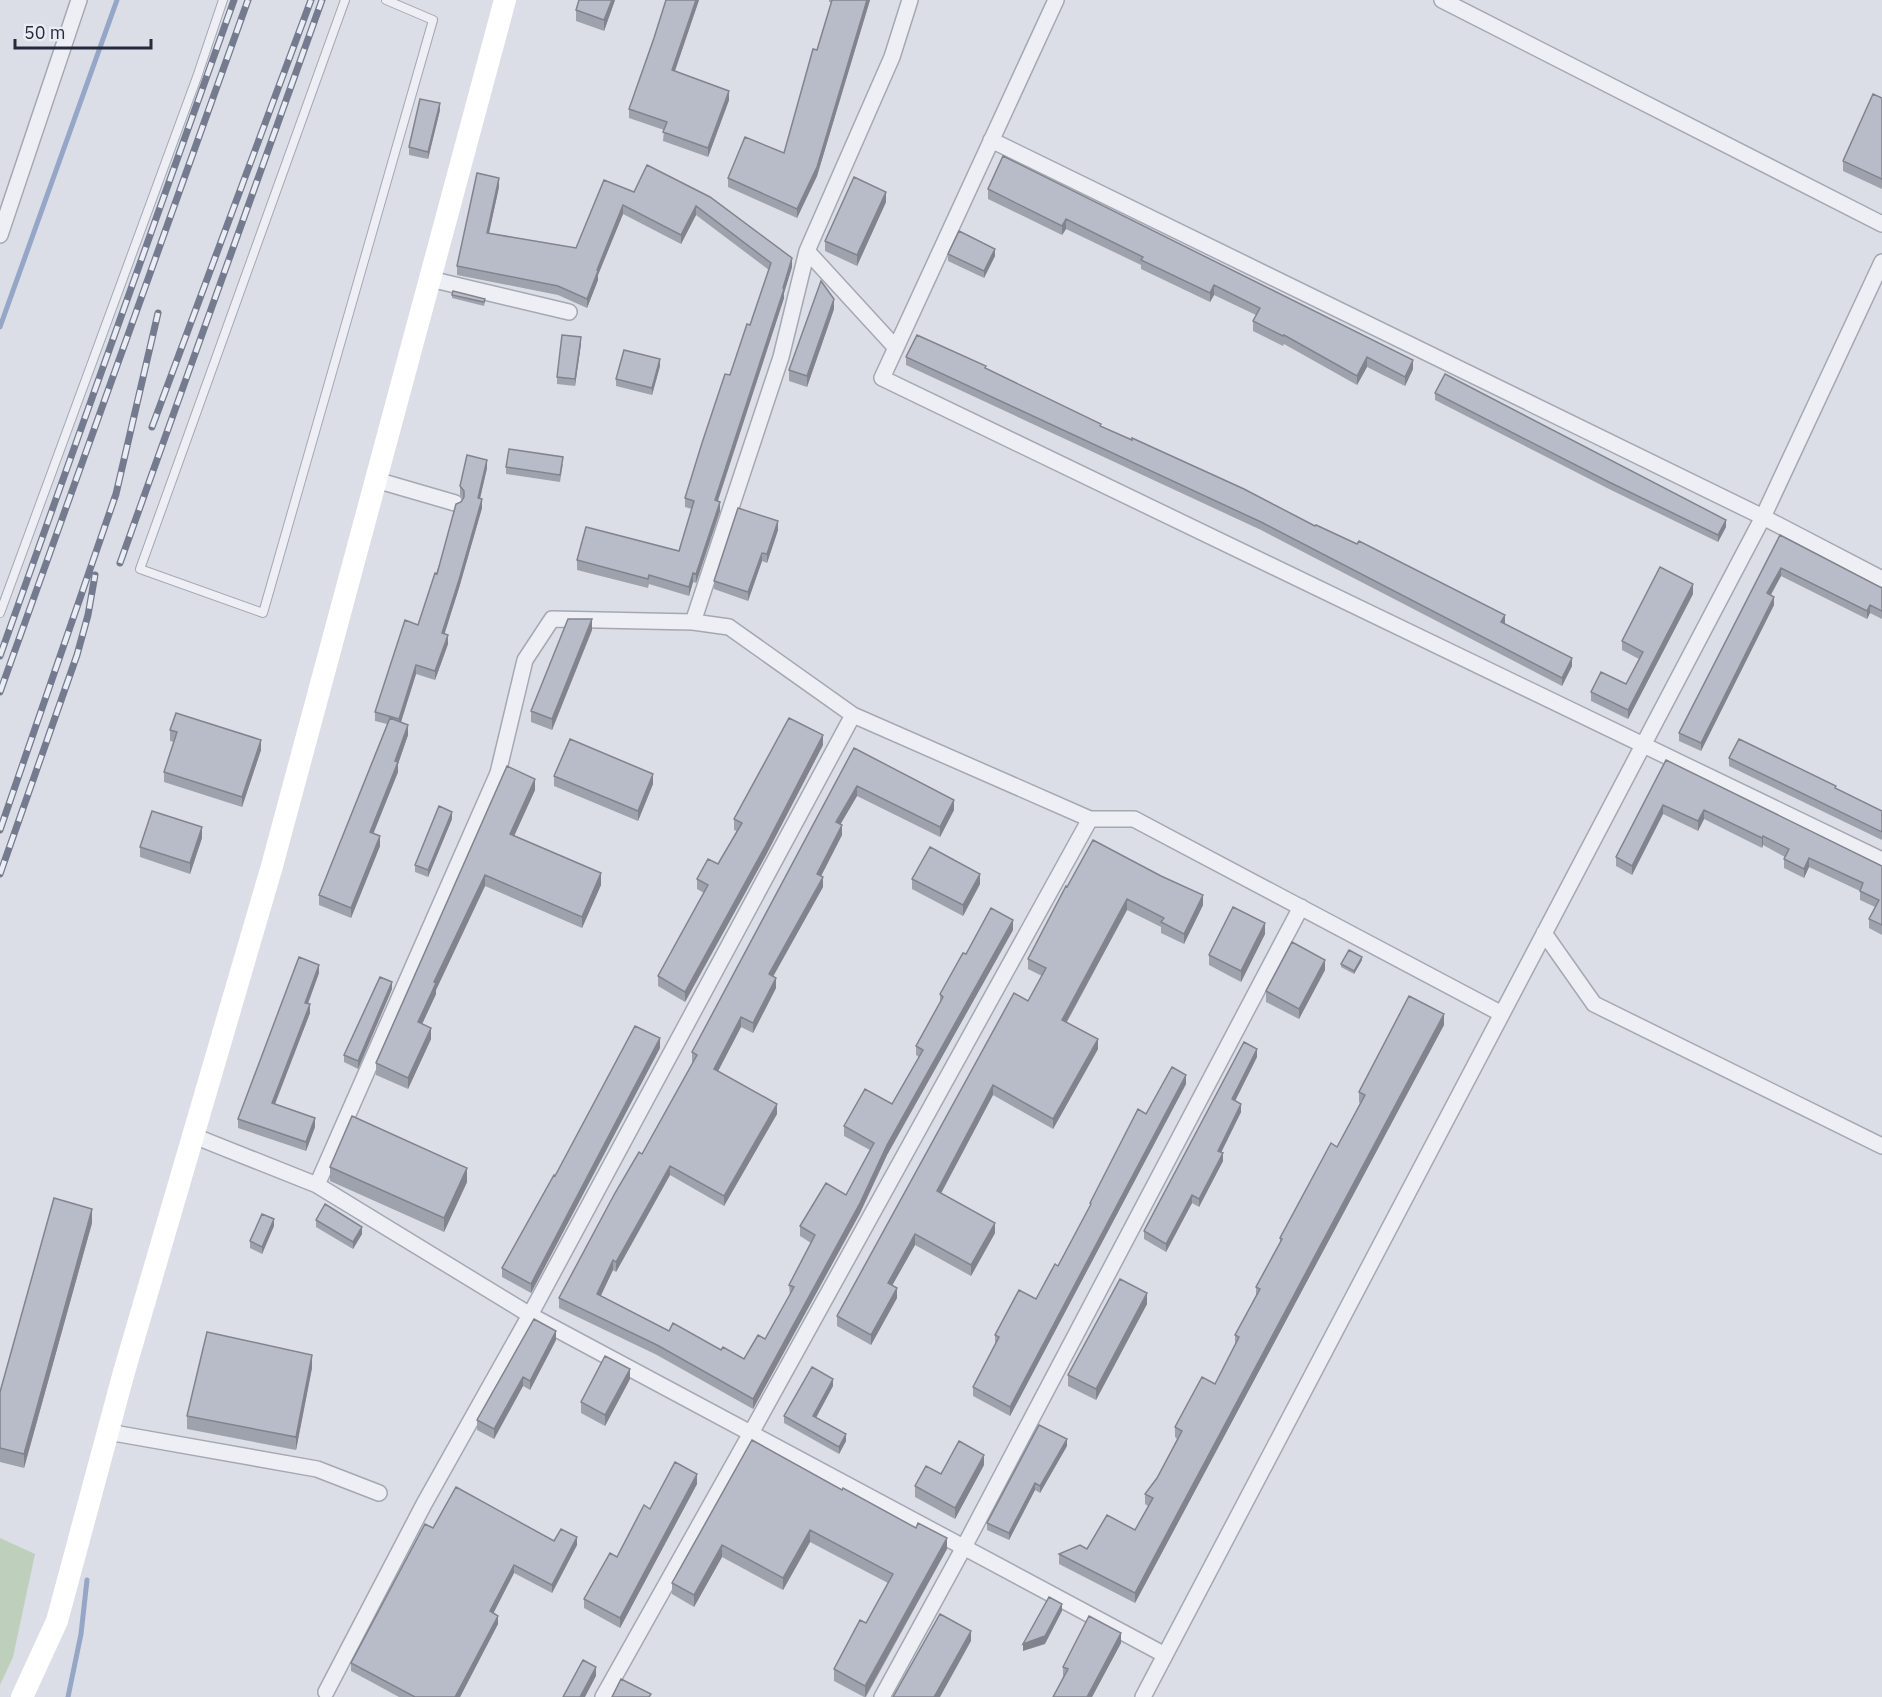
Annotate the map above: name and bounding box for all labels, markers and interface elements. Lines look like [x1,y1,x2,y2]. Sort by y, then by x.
scale bar [15,12,152,50]
text: 50 m [24,21,66,44]

